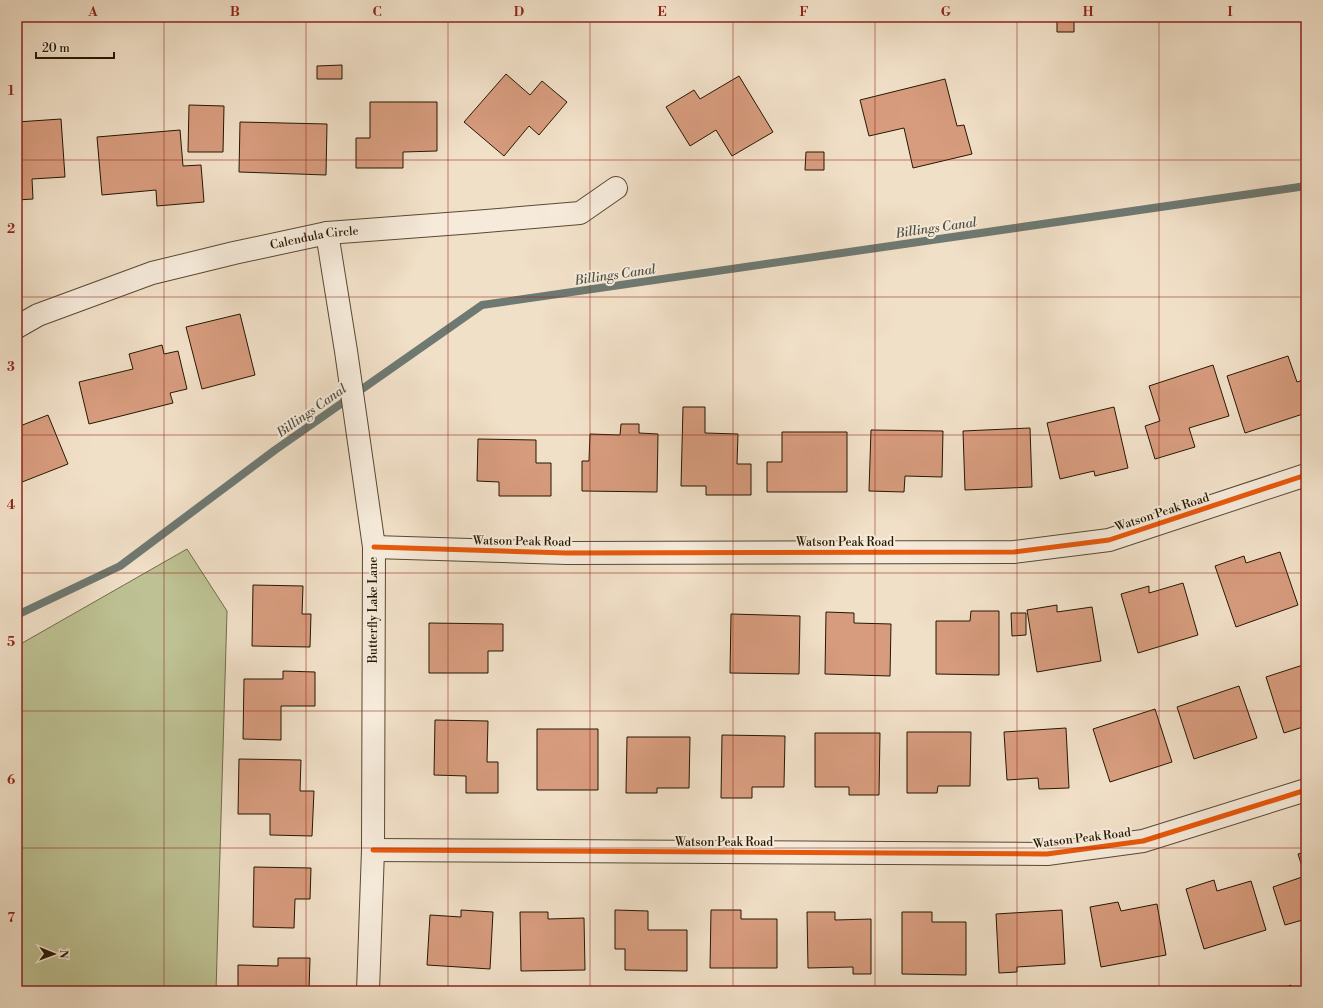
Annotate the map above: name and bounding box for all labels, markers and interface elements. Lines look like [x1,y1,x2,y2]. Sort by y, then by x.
text: A [87,4,98,20]
text: B [230,4,240,20]
text: C [372,4,382,20]
text: D [514,4,524,20]
text: E [657,4,667,20]
text: F [799,4,809,20]
text: G [941,4,952,20]
text: H [1083,4,1094,20]
text: I [1227,4,1233,20]
scale bar [36,34,114,60]
text: 20 m [42,41,70,56]
text: 1 [8,83,15,99]
water label: Billings Canal [894,214,979,242]
text: 2 [7,221,15,237]
street label: Calendula Circle [269,224,359,253]
water label: Billings Canal [573,261,658,289]
text: 3 [7,359,15,375]
water label: Billings Canal [273,380,350,441]
street label: Watson Peak Road [1112,490,1211,535]
text: 4 [7,497,16,513]
street label: Watson Peak Road [472,533,571,550]
street label: Watson Peak Road [795,535,894,550]
street label: Butterfly Lake Lane [366,557,381,664]
text: 5 [7,634,15,650]
text: 6 [7,772,15,788]
street label: Watson Peak Road [1031,825,1132,852]
street label: Watson Peak Road [674,835,773,850]
text: 7 [7,910,15,926]
north arrow [34,934,74,974]
text: N [56,950,70,959]

